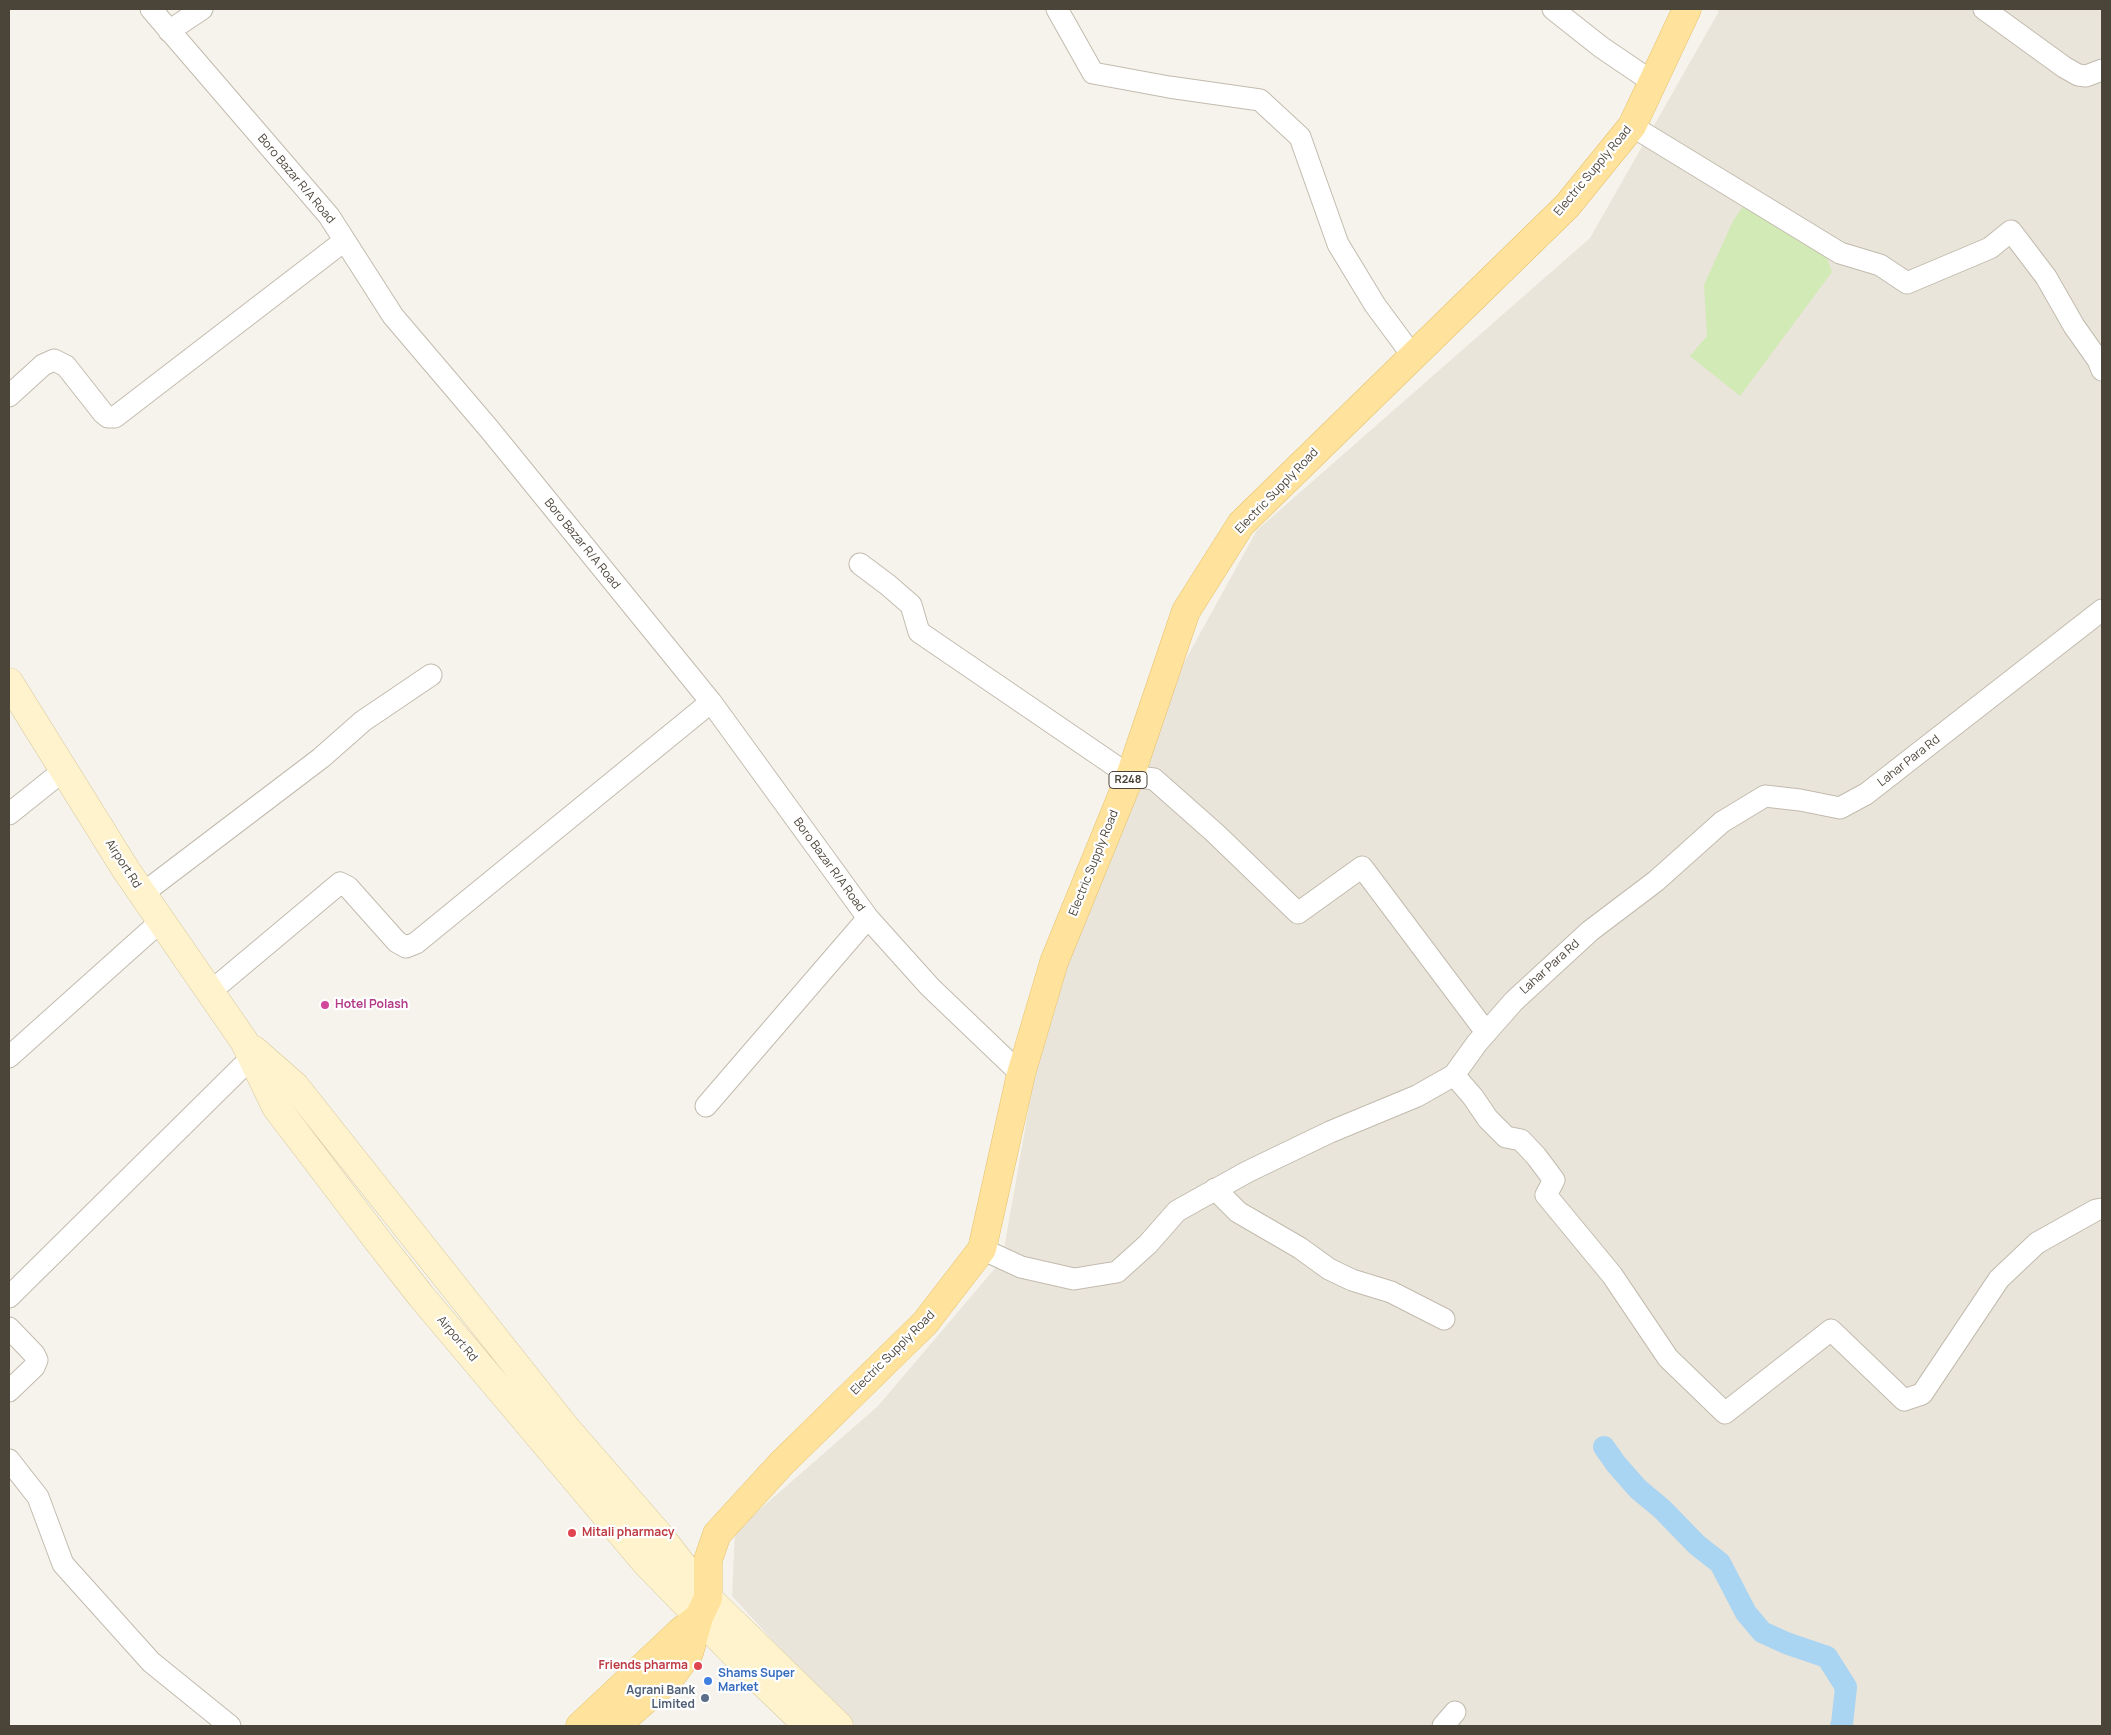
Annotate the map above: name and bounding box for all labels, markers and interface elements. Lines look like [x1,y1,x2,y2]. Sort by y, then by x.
street label: Electric Supply Road [1551,123,1635,219]
street label: Boro Bazar R/A Road [254,131,338,227]
street label: Electric Supply Road [1233,445,1321,537]
street label: Boro Bazar R/A Road [541,496,623,592]
street label: Lahar Para Rd [1875,732,1943,790]
road number: R248 [1109,772,1147,788]
street label: Electric Supply Road [1066,808,1122,918]
street label: Boro Bazar R/A Road [790,815,868,915]
street label: Airport Rd [102,837,144,891]
street label: Lahar Para Rd [1517,937,1583,997]
place label: Hotel Polash [335,998,408,1012]
marker: Hotel Polash [319,999,331,1011]
street label: Electric Supply Road [848,1308,938,1398]
street label: Airport Rd [434,1313,480,1365]
place label: Mitali pharmacy [582,1526,675,1540]
marker: Mitali pharmacy [566,1527,578,1539]
place label: Friends pharma [599,1659,688,1673]
marker: Friends pharma [692,1660,704,1672]
place label: Shams Super Market [718,1667,795,1695]
marker: Shams Super Market [702,1675,714,1687]
place label: Agrani Bank Limited [626,1684,695,1712]
marker: Agrani Bank Limited [699,1692,711,1704]

